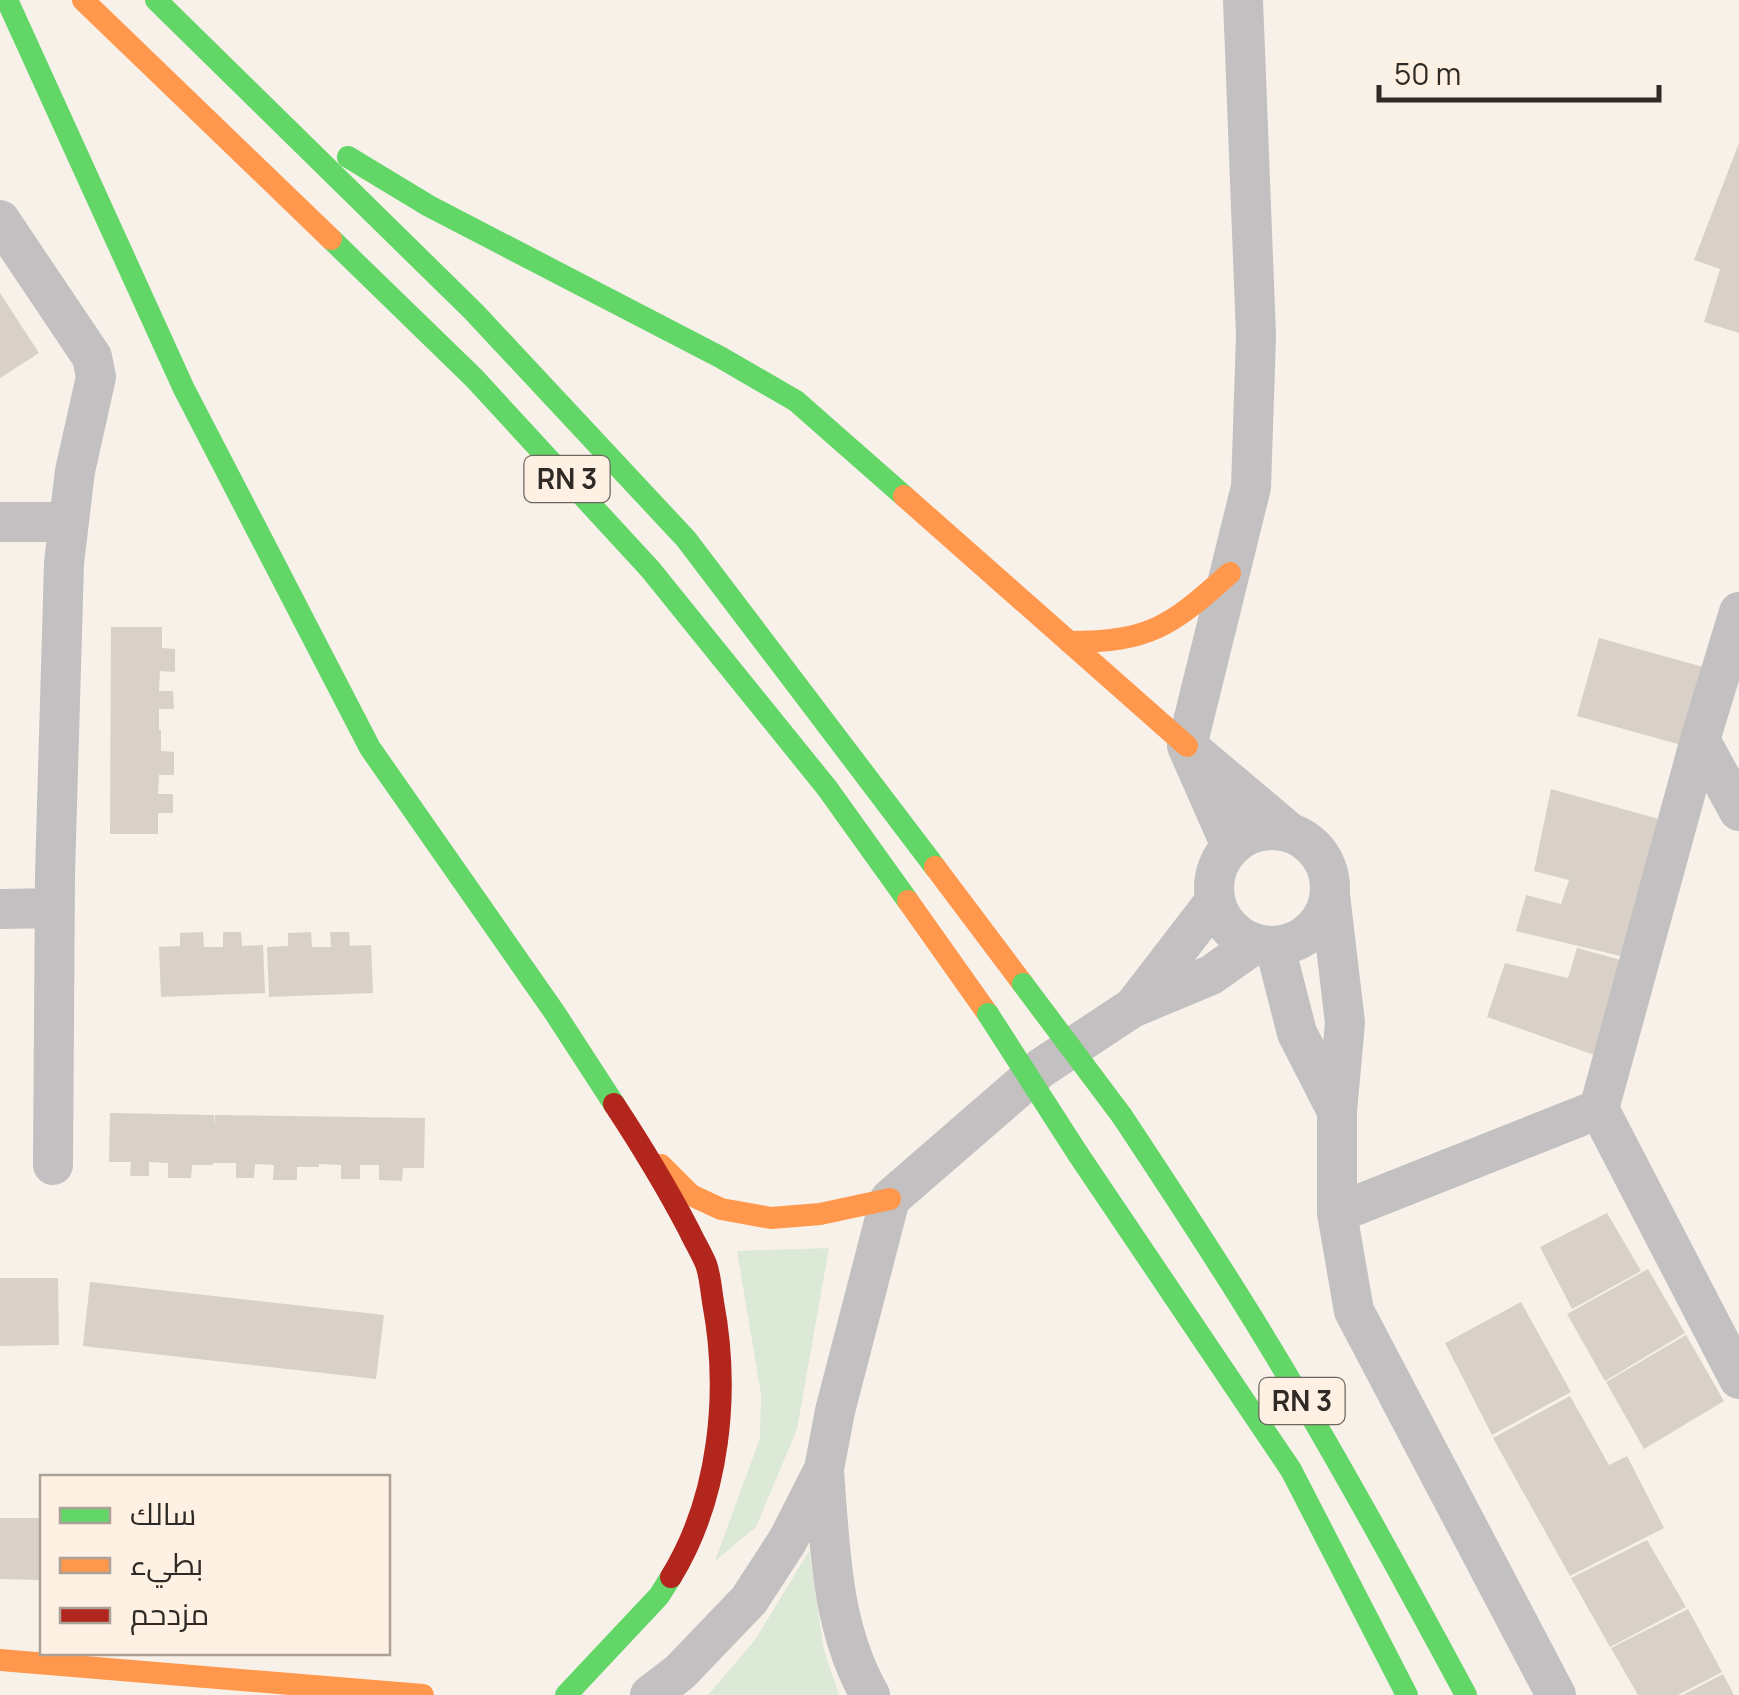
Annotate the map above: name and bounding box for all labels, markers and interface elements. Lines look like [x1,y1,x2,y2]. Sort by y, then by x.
scale bar [1379,40,1659,102]
text: 50 m [1394,53,1461,94]
road number: RN 3 [524,456,610,502]
road number: RN 3 [1260,1378,1344,1424]
legend [40,1475,390,1655]
text: سالك [130,1493,196,1534]
text: بطيء [130,1543,203,1588]
text: مزدحم [130,1593,209,1635]

